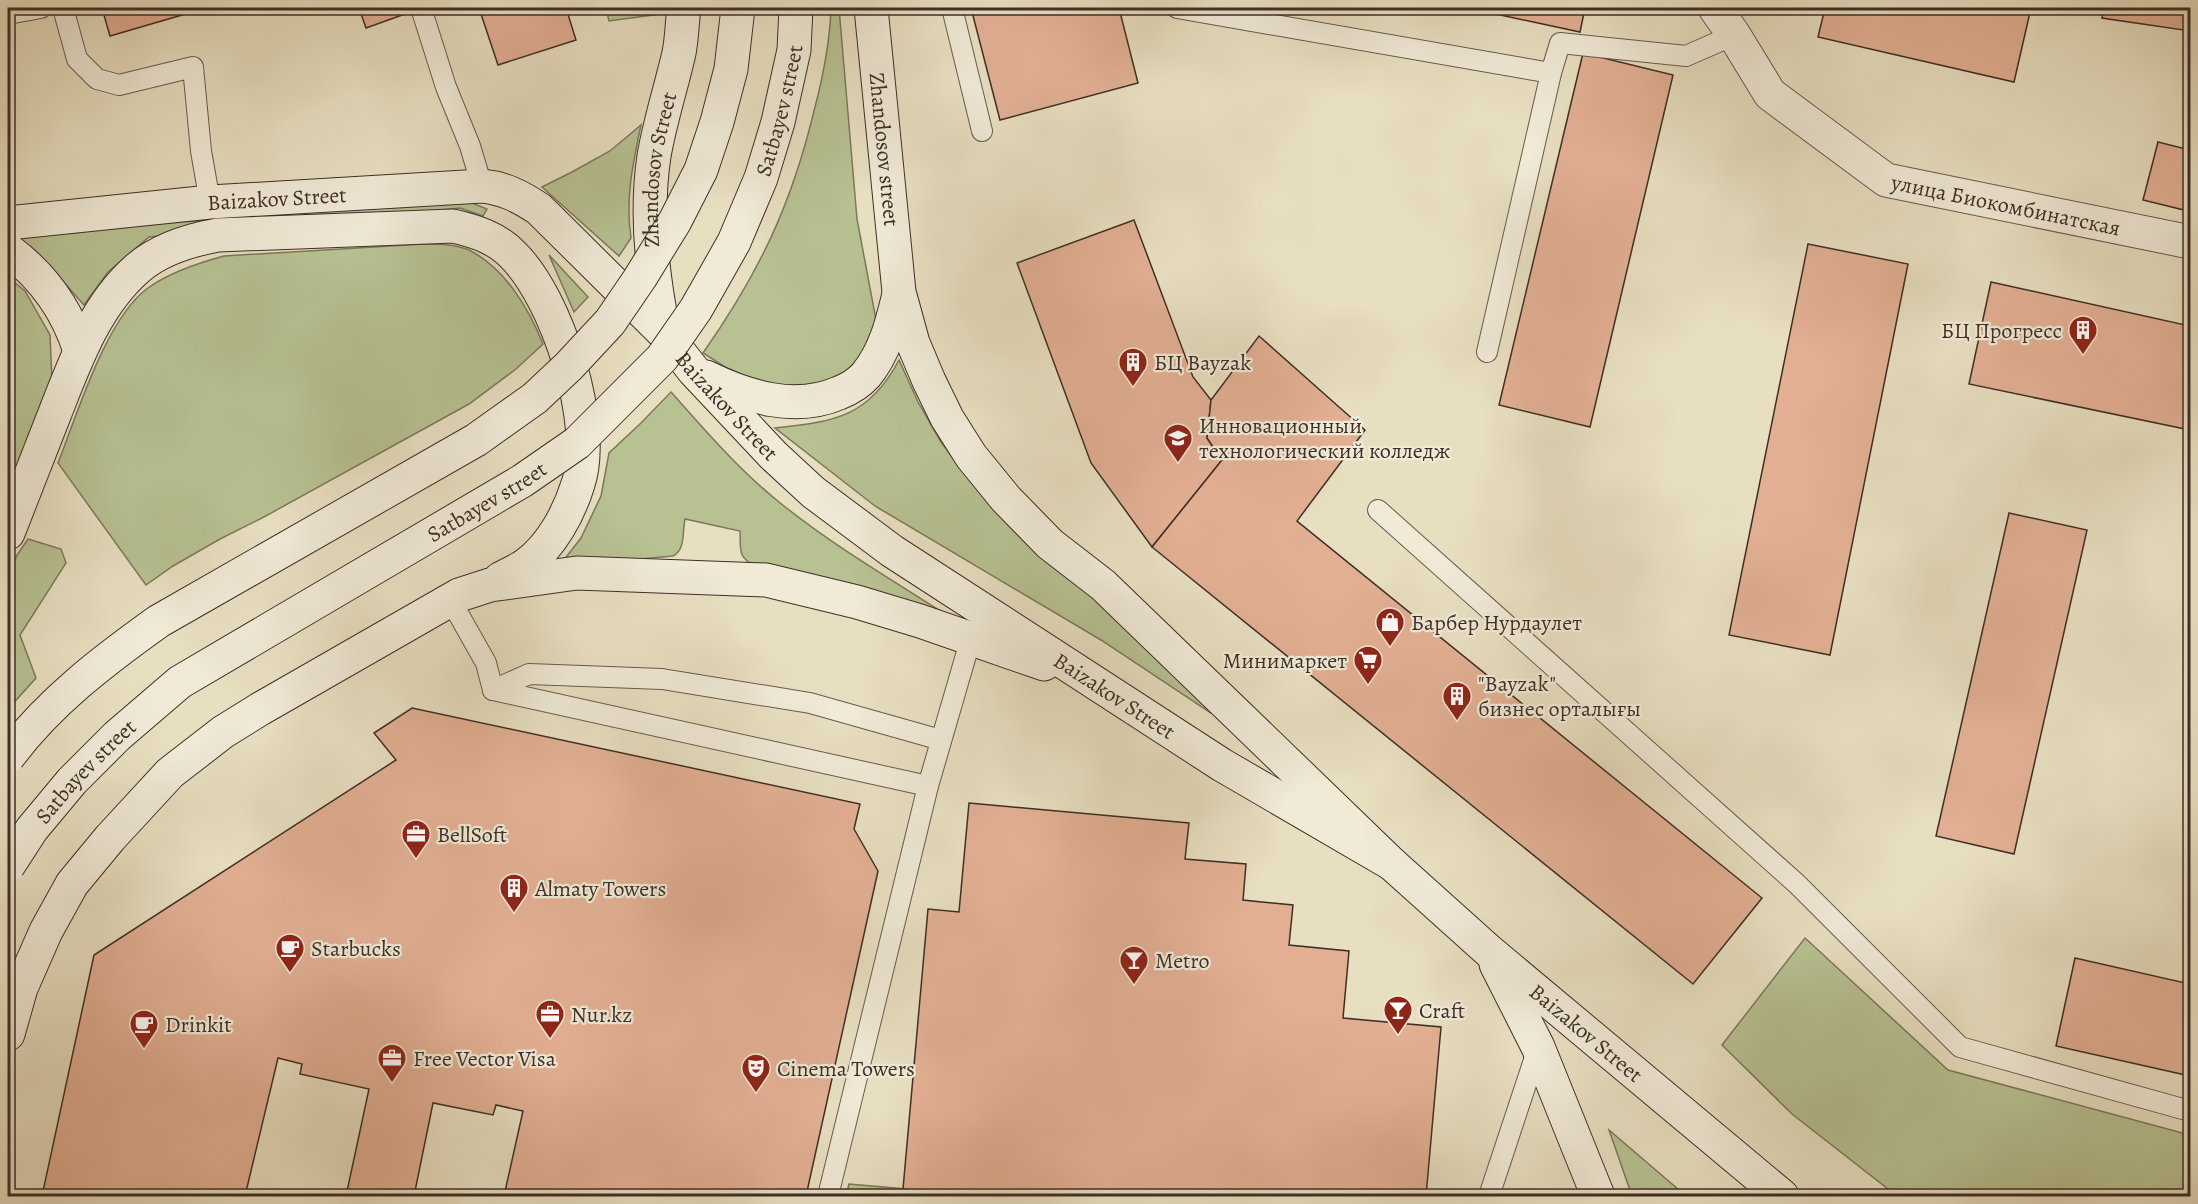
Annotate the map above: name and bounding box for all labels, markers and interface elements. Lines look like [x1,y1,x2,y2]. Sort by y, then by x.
street label: Satbayev street [748,44,810,180]
street label: Zhandosov street [861,71,906,228]
street label: Zhandosov Street [636,89,684,248]
street label: улица Биокомбинатская [1888,167,2123,243]
street label: Baizakov Street [206,180,347,218]
building icon: БЦ Прогресс [2067,314,2099,356]
place label: БЦ Прогресс [1941,316,2062,346]
street label: Baizakov Street [668,345,785,468]
building icon: БЦ Bayzak [1117,346,1149,388]
place label: БЦ Bayzak [1154,348,1251,378]
place label: Инновационный технологический колледж [1199,411,1451,466]
school or university icon: Инновационный технологический колледж [1162,422,1194,464]
street label: Satbayev street [422,454,553,550]
shop icon: Барбер Нурдаулет [1374,606,1406,648]
place label: Барбер Нурдаулет [1411,608,1582,638]
supermarket icon: Минимаркет [1352,644,1384,686]
street label: Baizakov Street [1048,646,1181,747]
place label: Минимаркет [1223,646,1347,676]
place label: "Bayzak" бизнес орталығы [1478,669,1641,724]
building icon: "Bayzak" бизнес орталығы [1441,680,1473,722]
street label: Satbayev street [29,712,143,830]
office icon: BellSoft [400,818,432,860]
place label: BellSoft [437,820,507,850]
building icon: Almaty Towers [498,872,530,914]
place label: Almaty Towers [534,874,666,904]
cafe icon: Starbucks [274,932,306,974]
place label: Starbucks [311,934,401,964]
bar icon: Metro [1118,944,1150,986]
place label: Metro [1155,946,1210,976]
street label: Baizakov Street [1523,977,1649,1090]
bar icon: Craft [1382,994,1414,1036]
place label: Craft [1419,996,1465,1026]
office icon: Nur.kz [534,998,566,1040]
place label: Nur.kz [571,1000,632,1030]
cafe icon: Drinkit [128,1008,160,1050]
place label: Drinkit [165,1010,232,1040]
office icon: Free Vector Visa [376,1042,408,1084]
place label: Free Vector Visa [413,1044,557,1074]
theatre icon: Cinema Towers [740,1052,772,1094]
place label: Cinema Towers [777,1054,915,1084]

